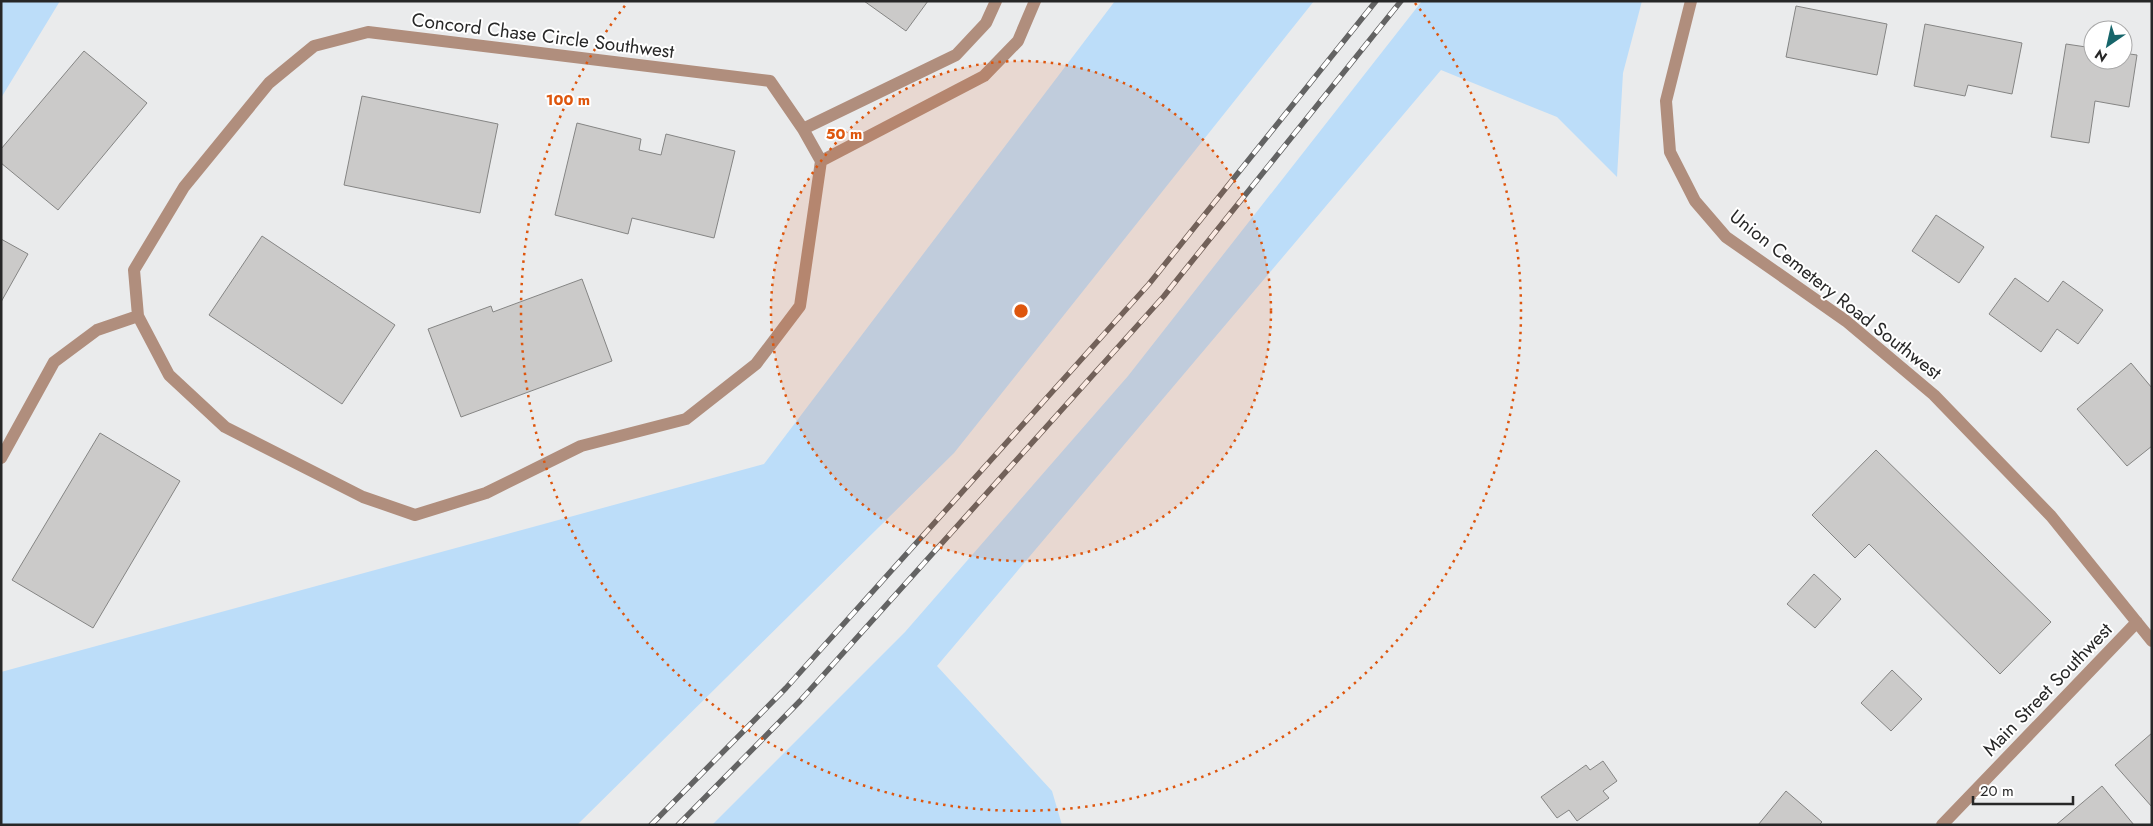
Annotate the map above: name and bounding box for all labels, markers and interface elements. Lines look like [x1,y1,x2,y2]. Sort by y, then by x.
street label: Concord Chase Circle Southwest [410,6,676,65]
north arrow [2083,20,2133,70]
text: N [2091,44,2111,67]
text: 100 m [546,89,590,111]
text: 50 m [826,123,862,145]
street label: Union Cemetery Road Southwest [1724,203,1948,386]
centre of rings [1012,302,1030,320]
street label: Main Street Southwest [1977,616,2119,762]
scale bar [1973,774,2073,806]
text: 20 m [1980,780,2014,802]

